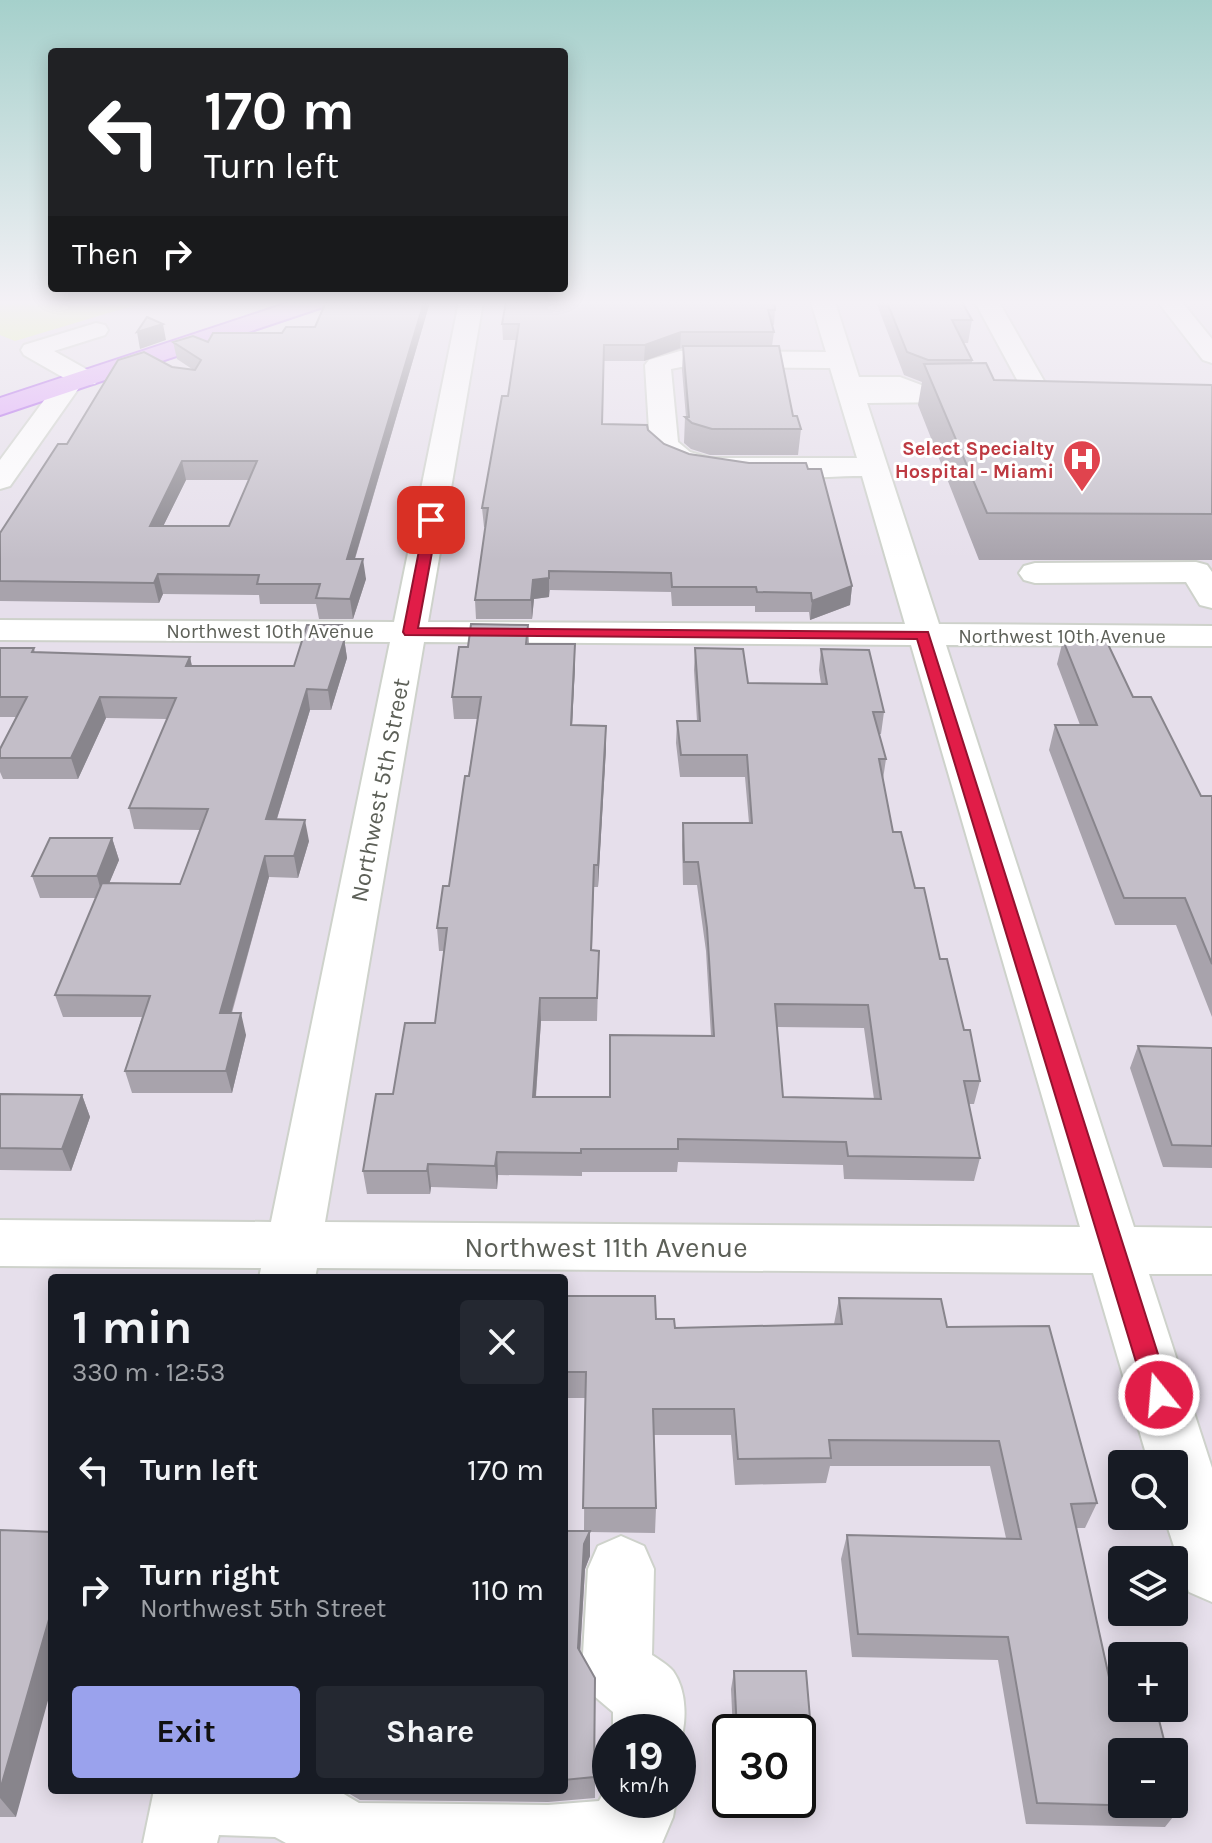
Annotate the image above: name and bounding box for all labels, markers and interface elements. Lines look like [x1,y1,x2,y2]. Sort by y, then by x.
text: 170 m [204,78,355,143]
icon: left [72,80,176,184]
text: Turn left [204,145,339,187]
icon: right [155,232,199,276]
text: Then [72,236,139,272]
place label: Select Specialty Hospital - Miami [895,437,1054,483]
hospital icon: Select Specialty Hospital - Miami [1061,438,1103,493]
pin [397,486,465,554]
icon: arrive [409,498,453,542]
street label: Northwest 10th Avenue [166,620,374,643]
street label: Northwest 10th Avenue [958,625,1166,648]
street label: Northwest 5th Street [345,676,415,904]
street label: Northwest 11th Avenue [464,1231,748,1264]
text: 1 min [72,1299,192,1355]
button: close [460,1300,544,1384]
position arrow [1117,1353,1201,1437]
text: 330 m · 12:53 [72,1357,225,1388]
icon: left [72,1448,116,1492]
map controls [1108,1450,1188,1818]
button: search [1108,1450,1188,1530]
text: Turn left [140,1452,258,1488]
text: 170 m [467,1452,544,1488]
button: layers [1108,1546,1188,1626]
text: Turn right [140,1557,280,1593]
icon: right [72,1568,116,1612]
text: 110 m [471,1572,544,1608]
text: Northwest 5th Street [140,1593,386,1624]
button: + [1108,1642,1188,1722]
button: Exit [72,1686,300,1778]
button: Share [316,1686,544,1778]
speed limit sign: 30 [712,1714,816,1818]
text: 19 [625,1732,663,1779]
button: − [1108,1738,1188,1818]
text: km/h [619,1774,669,1797]

